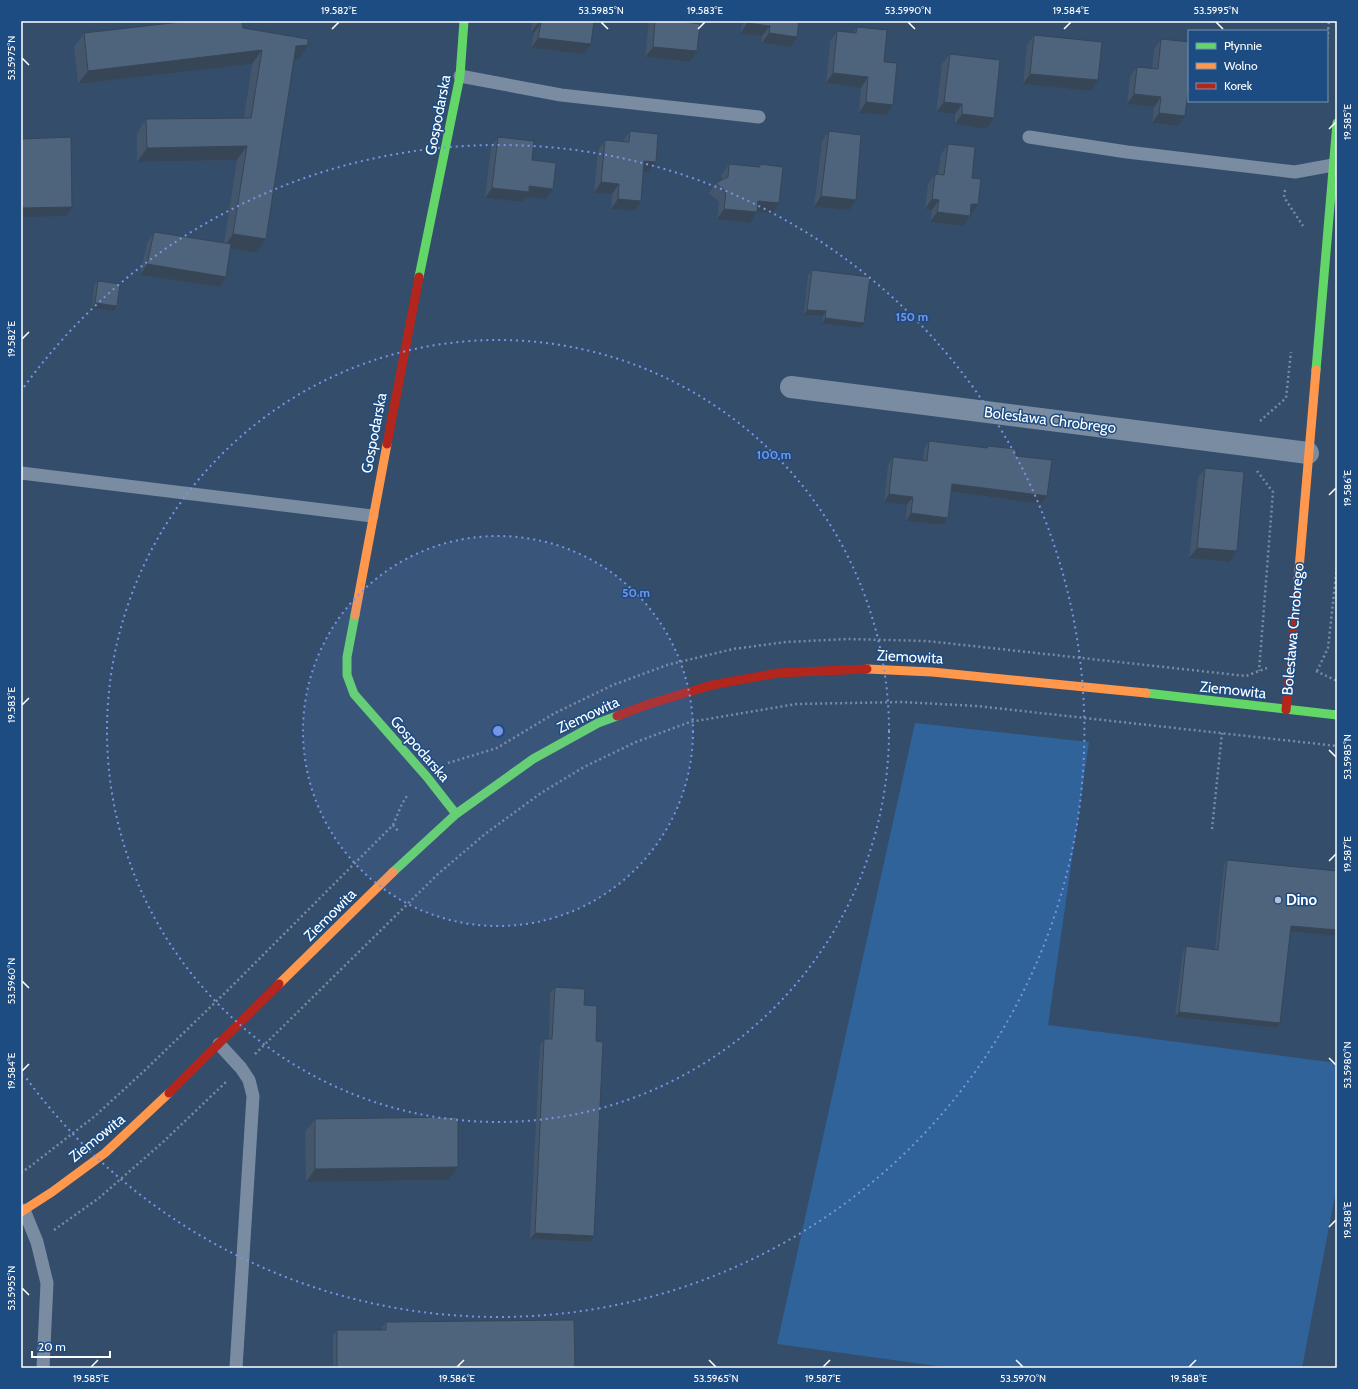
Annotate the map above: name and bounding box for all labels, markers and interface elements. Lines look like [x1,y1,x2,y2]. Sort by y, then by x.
text: 19.582°E [321,4,357,17]
text: 53.5985°N [578,4,624,17]
text: 19.583°E [687,4,724,17]
text: 53.5990°N [885,4,931,17]
text: 19.584°E [1053,4,1090,17]
text: 53.5995°N [1193,4,1239,17]
legend [1188,30,1328,102]
text: 53.5975°N [5,36,18,80]
text: Płynnie [1224,38,1262,53]
text: Wolno [1224,58,1258,73]
street label: Gospodarska [421,73,455,157]
text: Korek [1224,78,1253,93]
text: 19.585°E [1341,103,1354,140]
text: 150 m [896,309,928,324]
text: 19.582°E [5,321,18,357]
street label: Gospodarska [357,391,391,475]
street label: Bolesława Chrobrego [983,403,1117,437]
text: 100 m [757,447,791,462]
text: 19.586°E [1341,469,1354,506]
street label: Bolesława Chrobrego [1278,562,1308,696]
text: 50 m [622,585,650,600]
street label: Ziemowita [876,646,945,668]
street label: Ziemowita [1199,678,1268,703]
text: 19.583°E [5,686,18,723]
street label: Ziemowita [554,692,623,737]
street label: Gospodarska [387,712,454,786]
centre of rings [491,724,505,738]
text: 53.5985°N [1341,734,1354,780]
text: 19.587°E [1341,836,1354,872]
street label: Ziemowita [300,885,360,945]
place label: Dino [1286,891,1318,909]
marker: Dino [1273,895,1283,905]
text: 53.5960°N [5,958,18,1004]
text: 53.5980°N [1341,1042,1354,1088]
text: 19.584°E [5,1052,18,1089]
street label: Ziemowita [65,1110,129,1166]
text: 19.588°E [1341,1201,1354,1238]
text: 53.5955°N [5,1266,18,1310]
scale bar [32,1333,110,1359]
text: 20 m [38,1339,66,1354]
text: 19.585°E [73,1372,110,1385]
text: 19.586°E [439,1372,476,1385]
text: 53.5965°N [693,1372,739,1385]
text: 19.587°E [805,1372,841,1385]
text: 53.5970°N [1000,1372,1046,1385]
text: 19.588°E [1171,1372,1208,1385]

